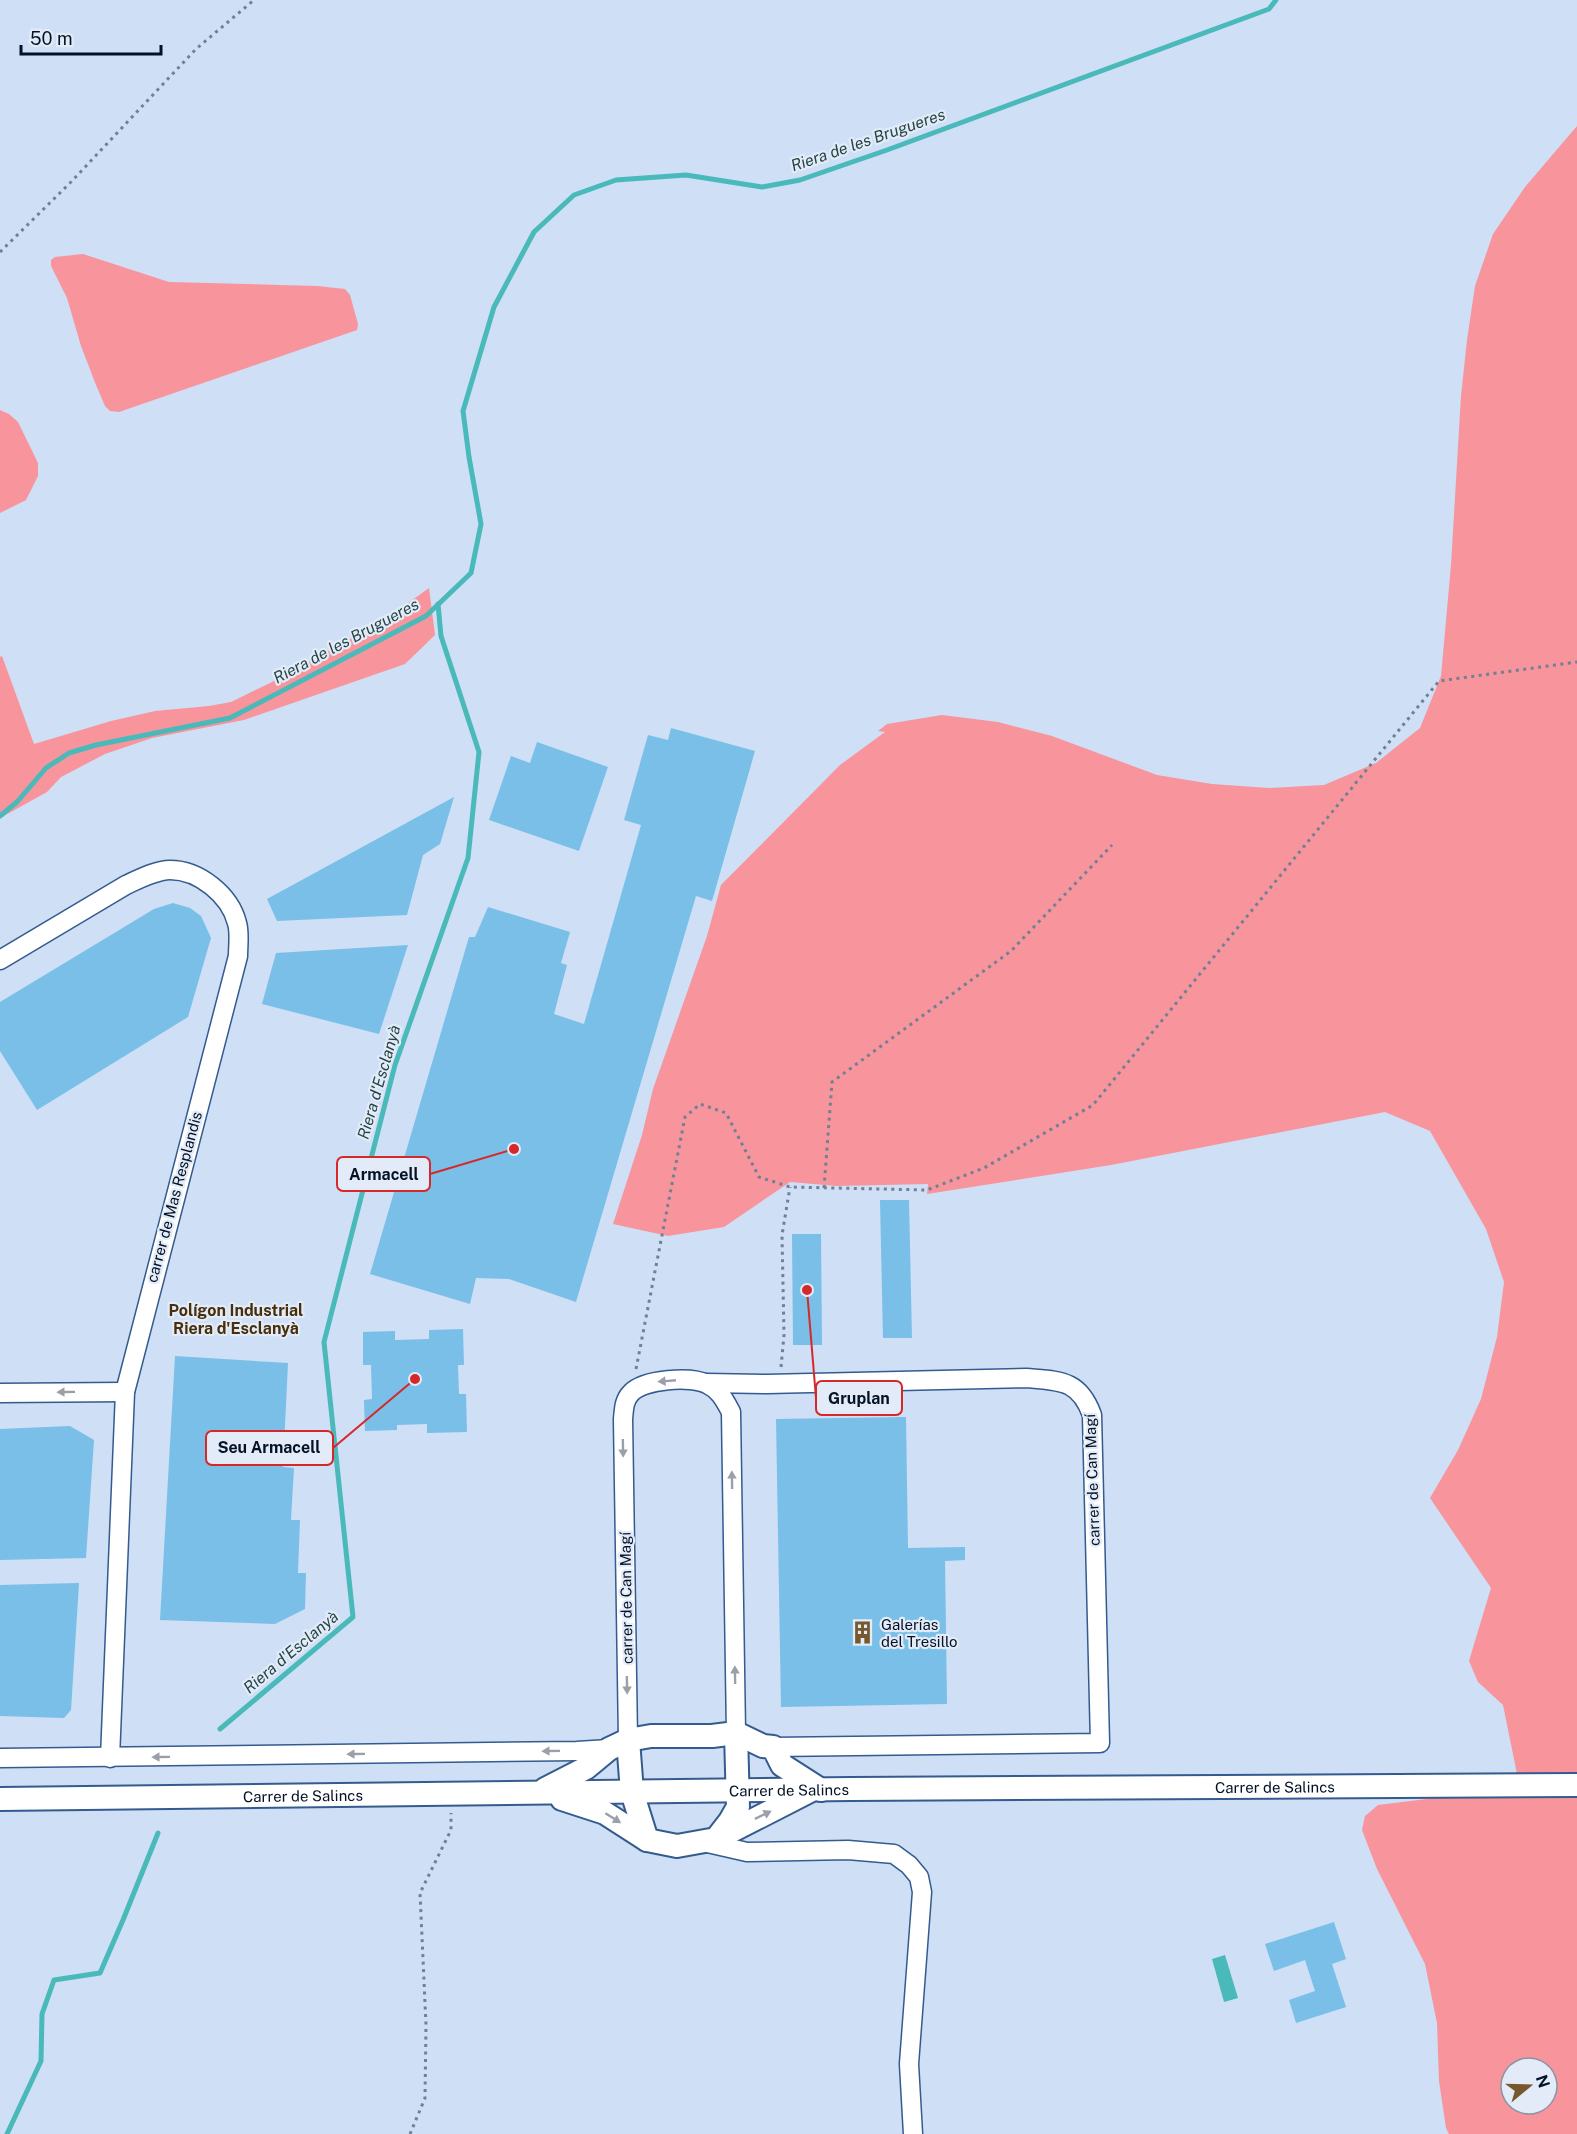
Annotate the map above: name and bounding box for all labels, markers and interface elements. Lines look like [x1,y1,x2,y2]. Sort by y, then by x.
scale bar [21,18,160,56]
text: 50 m [30,28,73,49]
water label: Riera de les Brugueres [788,105,948,175]
water label: Riera de les Brugueres [270,595,422,687]
water label: Riera d'Esclanyà [354,1023,404,1141]
street label: carrer de Mas Resplandis [143,1110,205,1284]
callout: Armacell [337,1157,430,1191]
text: Armacell [349,1165,419,1184]
district label: Polígon Industrial Riera d'Esclanyà [169,1301,303,1338]
one-way arrow [657,1376,676,1386]
callout: Gruplan [816,1381,902,1415]
one-way arrow [57,1388,76,1397]
text: Gruplan [828,1389,890,1408]
street label: carrer de Can Magí [1081,1413,1103,1546]
callout: Seu Armacell [206,1431,333,1465]
text: Seu Armacell [217,1438,321,1457]
one-way arrow [618,1438,628,1457]
one-way arrow [727,1470,736,1489]
street label: carrer de Can Magí [616,1531,636,1664]
water label: Riera d'Esclanyà [240,1607,342,1697]
place label: Galerías del Tresillo [881,1616,958,1650]
building icon: Galerías del Tresillo [850,1620,876,1646]
one-way arrow [730,1665,740,1684]
one-way arrow [622,1675,632,1694]
one-way arrow [541,1746,560,1756]
one-way arrow [346,1749,365,1759]
one-way arrow [151,1752,170,1762]
street label: Carrer de Salincs [1215,1778,1335,1795]
street label: Carrer de Salincs [729,1781,849,1799]
street label: Carrer de Salincs [243,1786,363,1805]
one-way arrow [755,1811,772,1820]
one-way arrow [605,1812,621,1823]
north arrow [1499,2056,1559,2116]
text: N [1532,2072,1554,2090]

